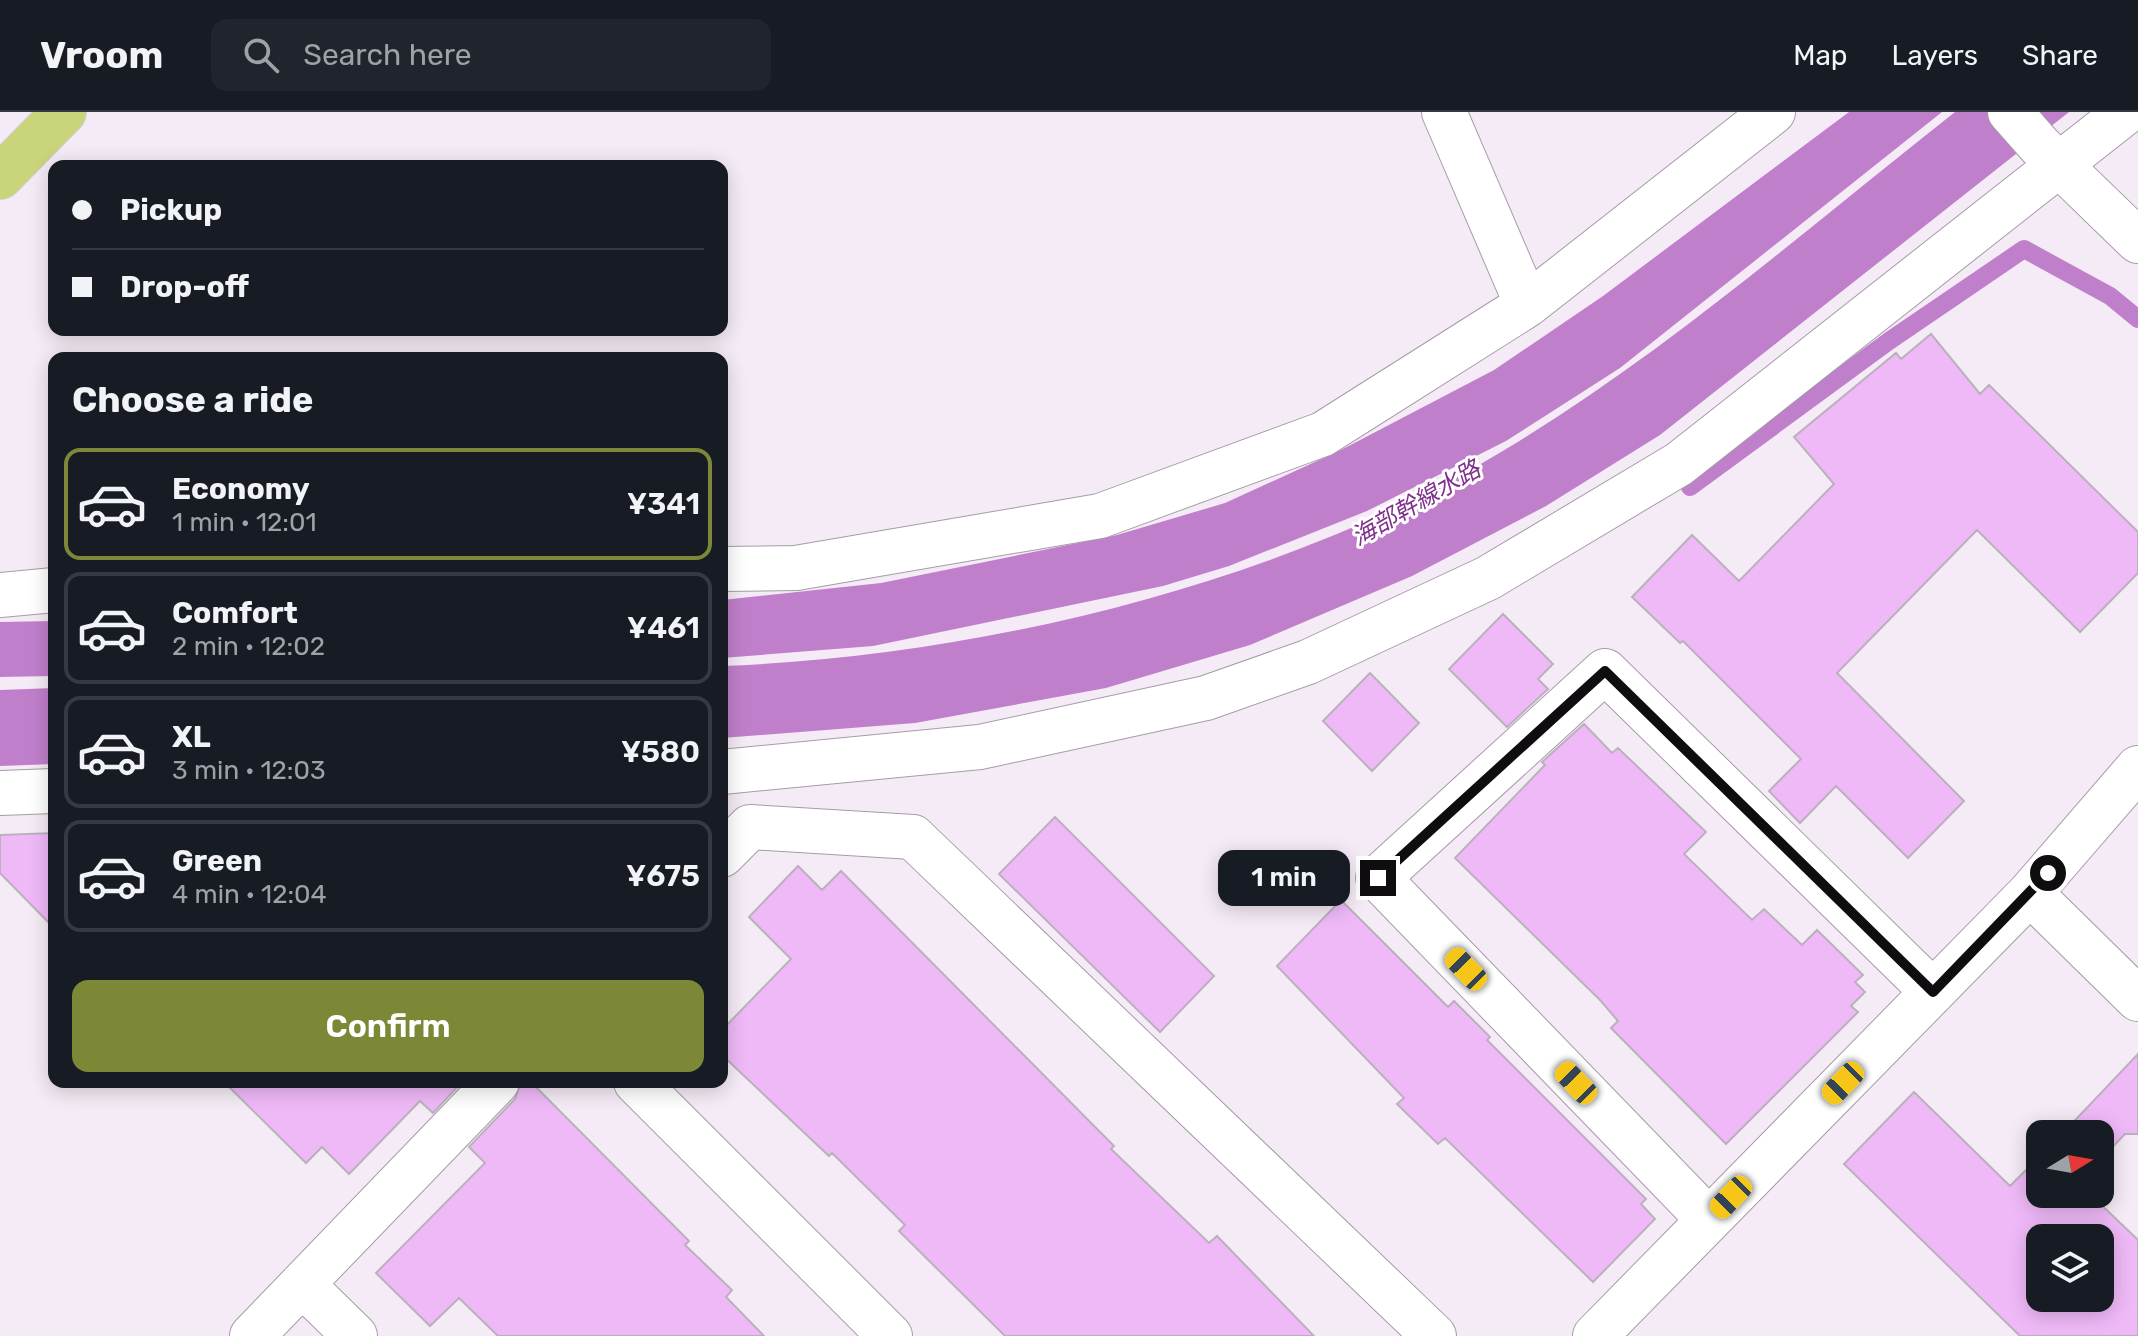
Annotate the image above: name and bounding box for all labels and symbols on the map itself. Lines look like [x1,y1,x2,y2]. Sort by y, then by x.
water label: 海部幹線水路 [1347,454,1487,551]
callout: 1 min [1218,850,1350,906]
route start [2030,855,2066,891]
route end [1360,860,1396,896]
car [1441,943,1491,995]
car [1551,1057,1601,1109]
car [1818,1057,1868,1109]
north arrow [2026,1120,2114,1208]
car [1706,1171,1756,1223]

